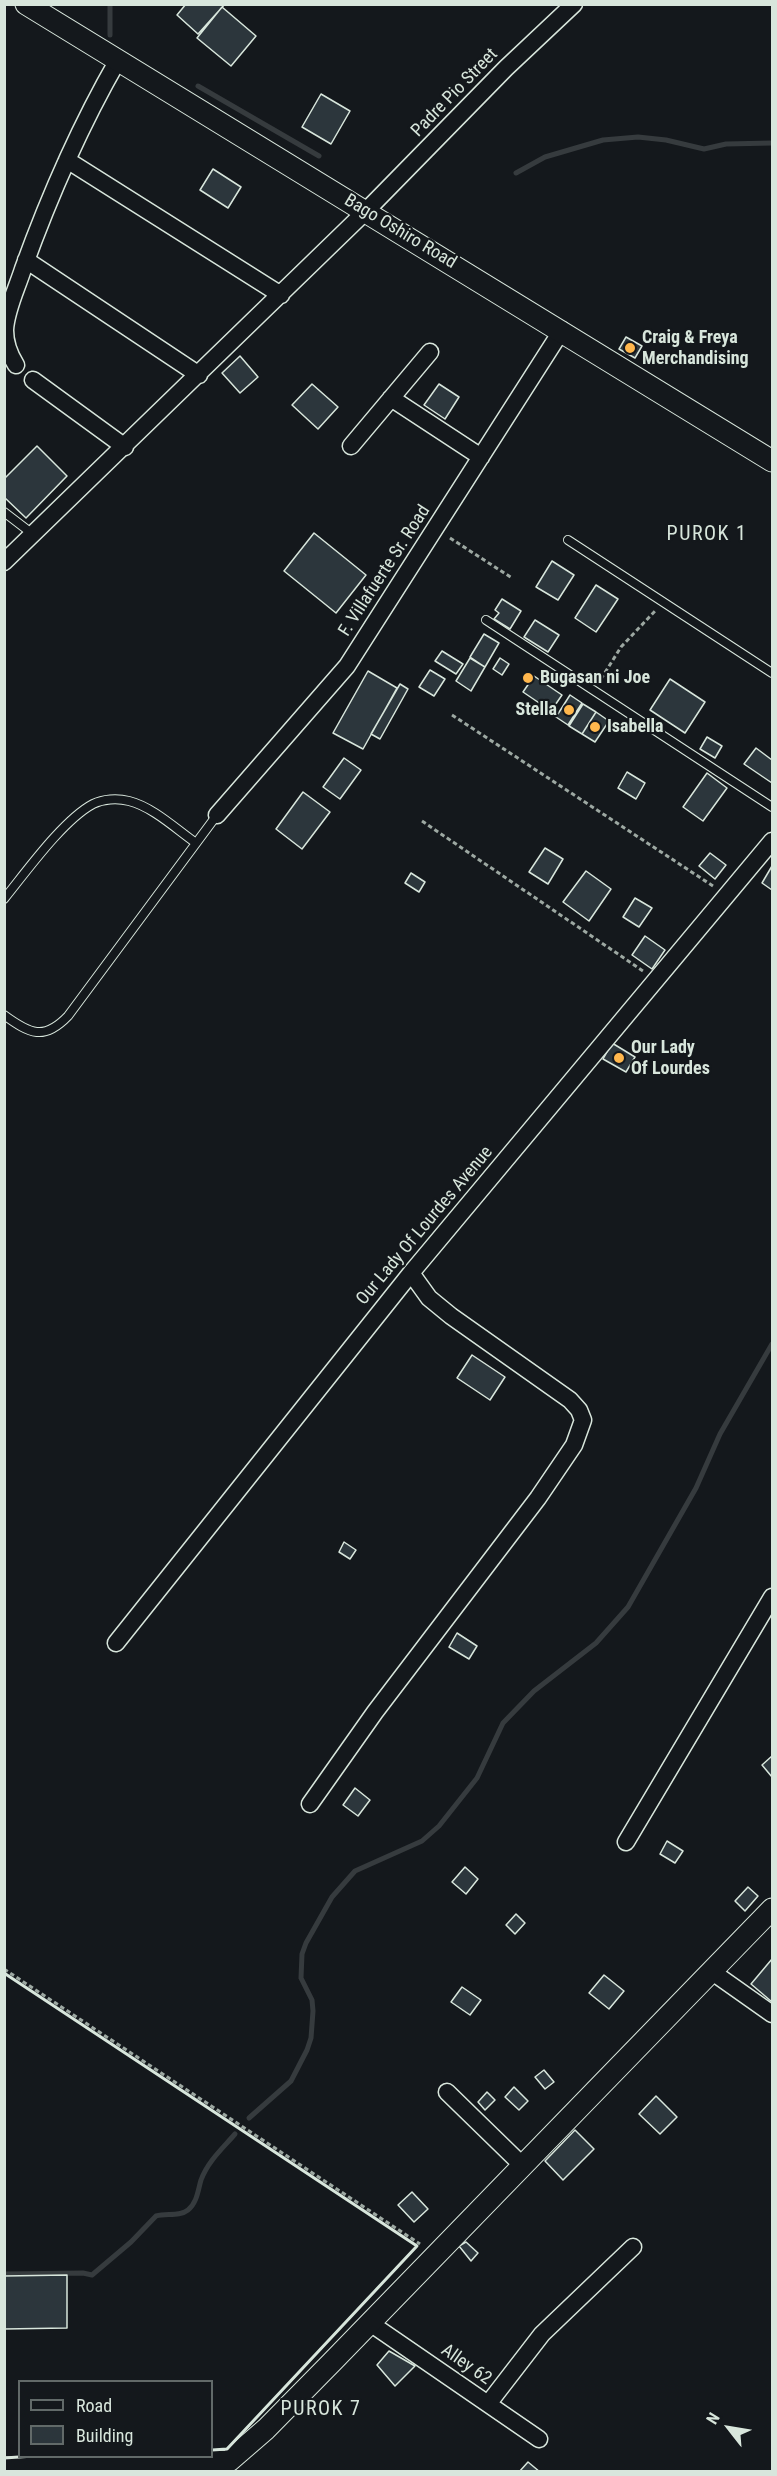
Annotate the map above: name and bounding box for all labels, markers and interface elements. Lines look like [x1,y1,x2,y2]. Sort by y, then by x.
street label: Padre Pio Street [407,44,503,142]
street label: Bago Oshiro Road [340,190,460,274]
place label: Craig & Freya Merchandising [642,327,749,370]
marker: Craig & Freya Merchandising [623,341,637,355]
street label: F. Villafuerte Sr. Road [335,501,435,641]
district label: PUROK 1 [667,523,747,547]
place label: Bugasan ni Joe [540,667,650,689]
marker: Bugasan ni Joe [521,671,535,685]
place label: Stella [516,699,557,721]
marker: Stella [562,703,576,717]
place label: Isabella [607,716,664,738]
marker: Isabella [588,720,602,734]
place label: Our Lady Of Lourdes [631,1037,710,1080]
marker: Our Lady Of Lourdes [612,1051,626,1065]
street label: Our Lady Of Lourdes Avenue [352,1142,498,1310]
street label: Alley 62 [437,2340,495,2390]
legend [18,2380,213,2458]
text: Road [76,2395,112,2416]
district label: PUROK 7 [281,2398,361,2422]
north arrow [699,2398,759,2458]
text: N [702,2409,724,2428]
text: Building [76,2425,133,2446]

